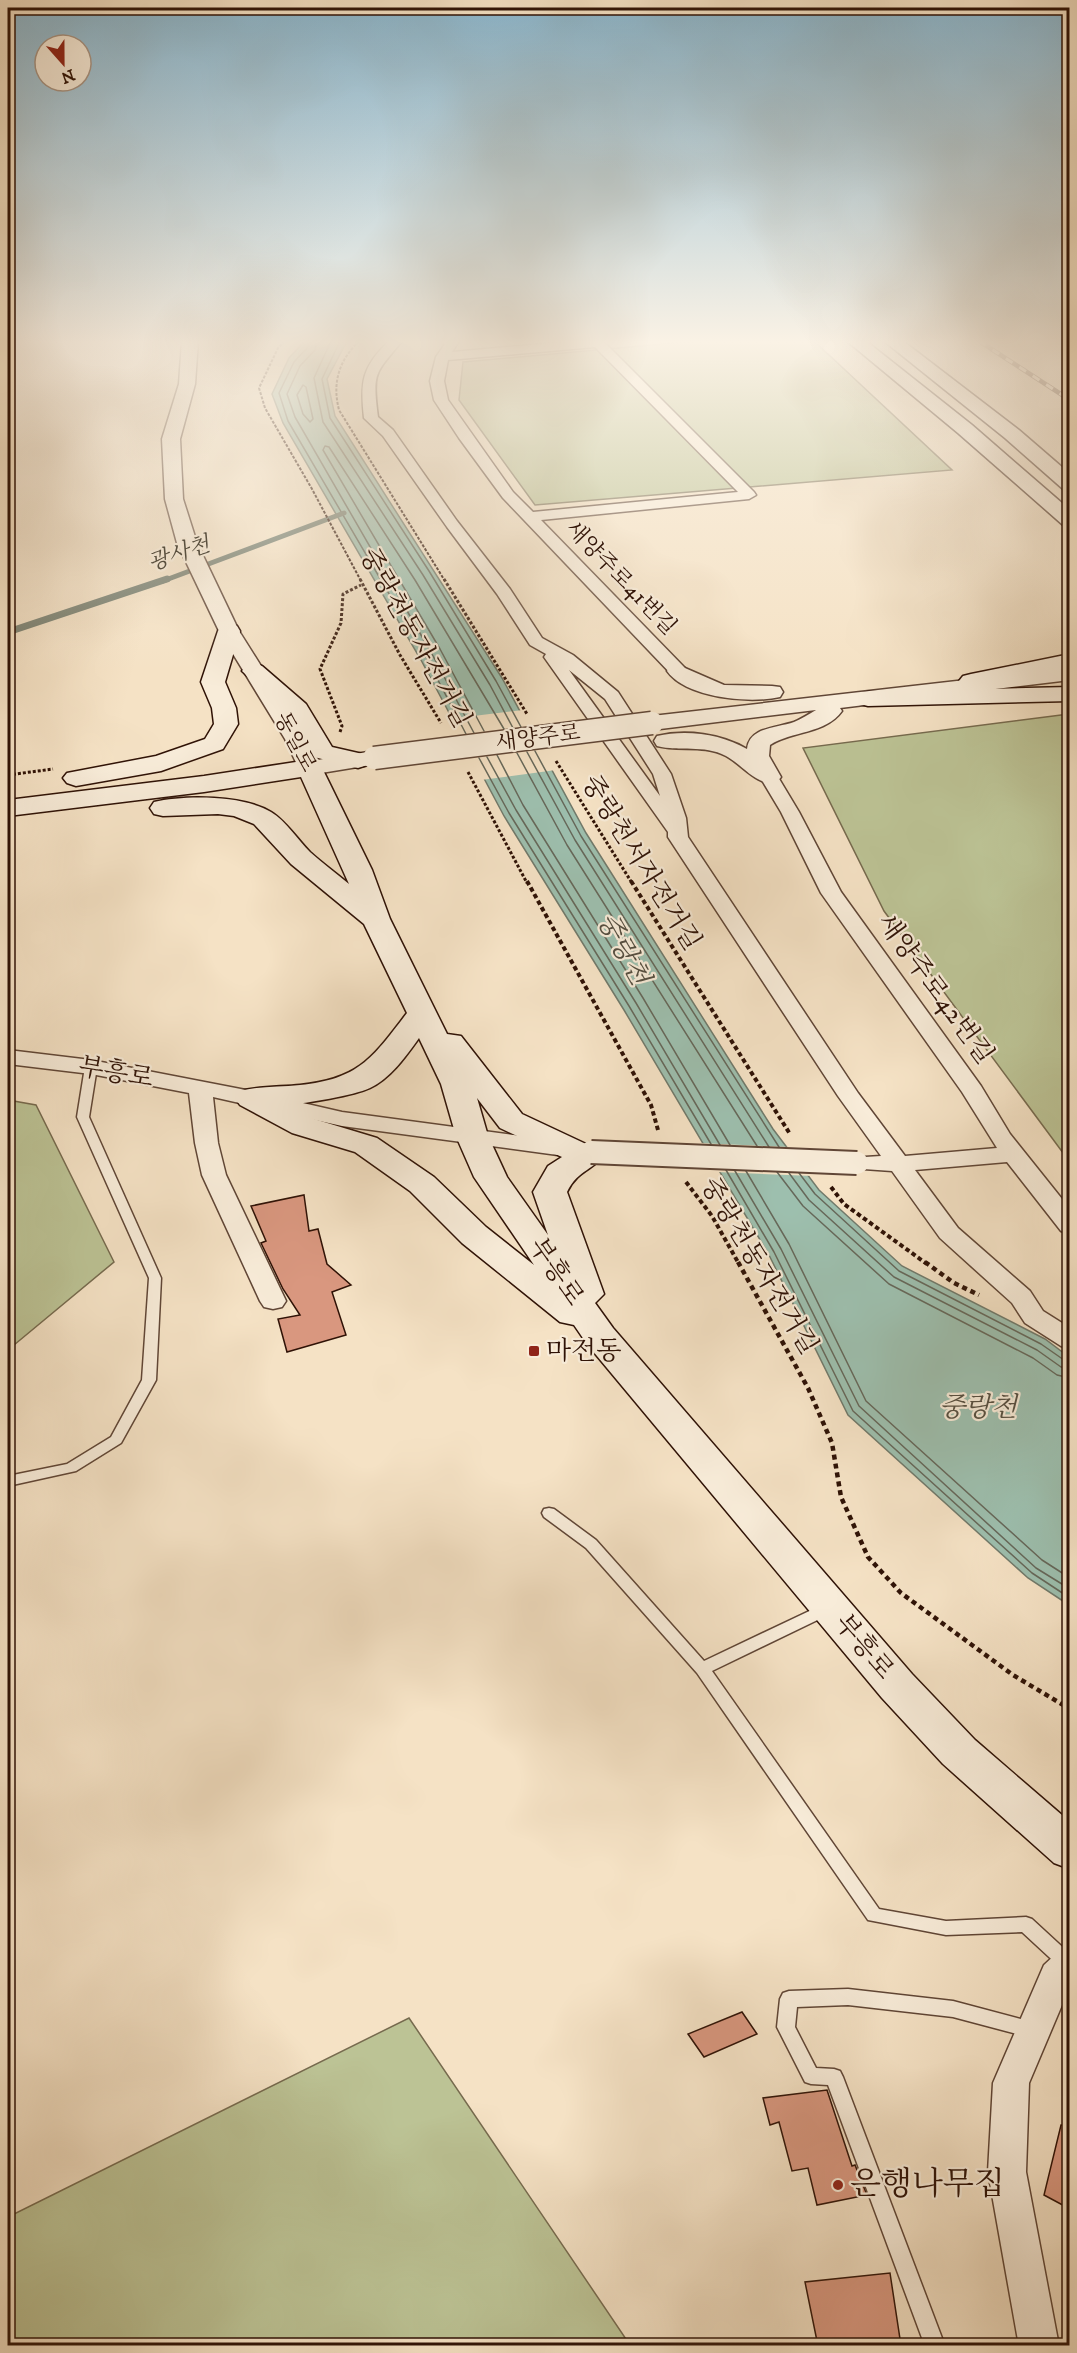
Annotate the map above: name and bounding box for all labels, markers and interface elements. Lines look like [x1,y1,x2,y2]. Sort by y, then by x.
north arrow [33,33,93,93]
text: N [58,64,78,88]
street label: 새양주로41번길 [560,515,682,641]
water label: 광사천 [144,530,215,577]
street label: 중랑천동자전거길 [352,542,478,734]
street label: 동일로 [268,708,322,776]
street label: 새양주로 [494,719,582,757]
street label: 중랑천서자전거길 [575,770,707,956]
water label: 중랑천 [590,907,656,991]
street label: 새양주로42번길 [869,907,1001,1071]
street label: 부흥로 [76,1050,156,1096]
street label: 중랑천동자전거길 [693,1171,825,1361]
street label: 부흥로 [521,1232,591,1312]
place label: 마전동 [546,1335,621,1368]
marker: 마전동 [527,1344,541,1358]
water label: 중랑천 [939,1391,1019,1425]
street label: 부흥로 [827,1608,901,1686]
place label: 은행나무집 [850,2165,1005,2205]
marker: 은행나무집 [831,2178,845,2192]

